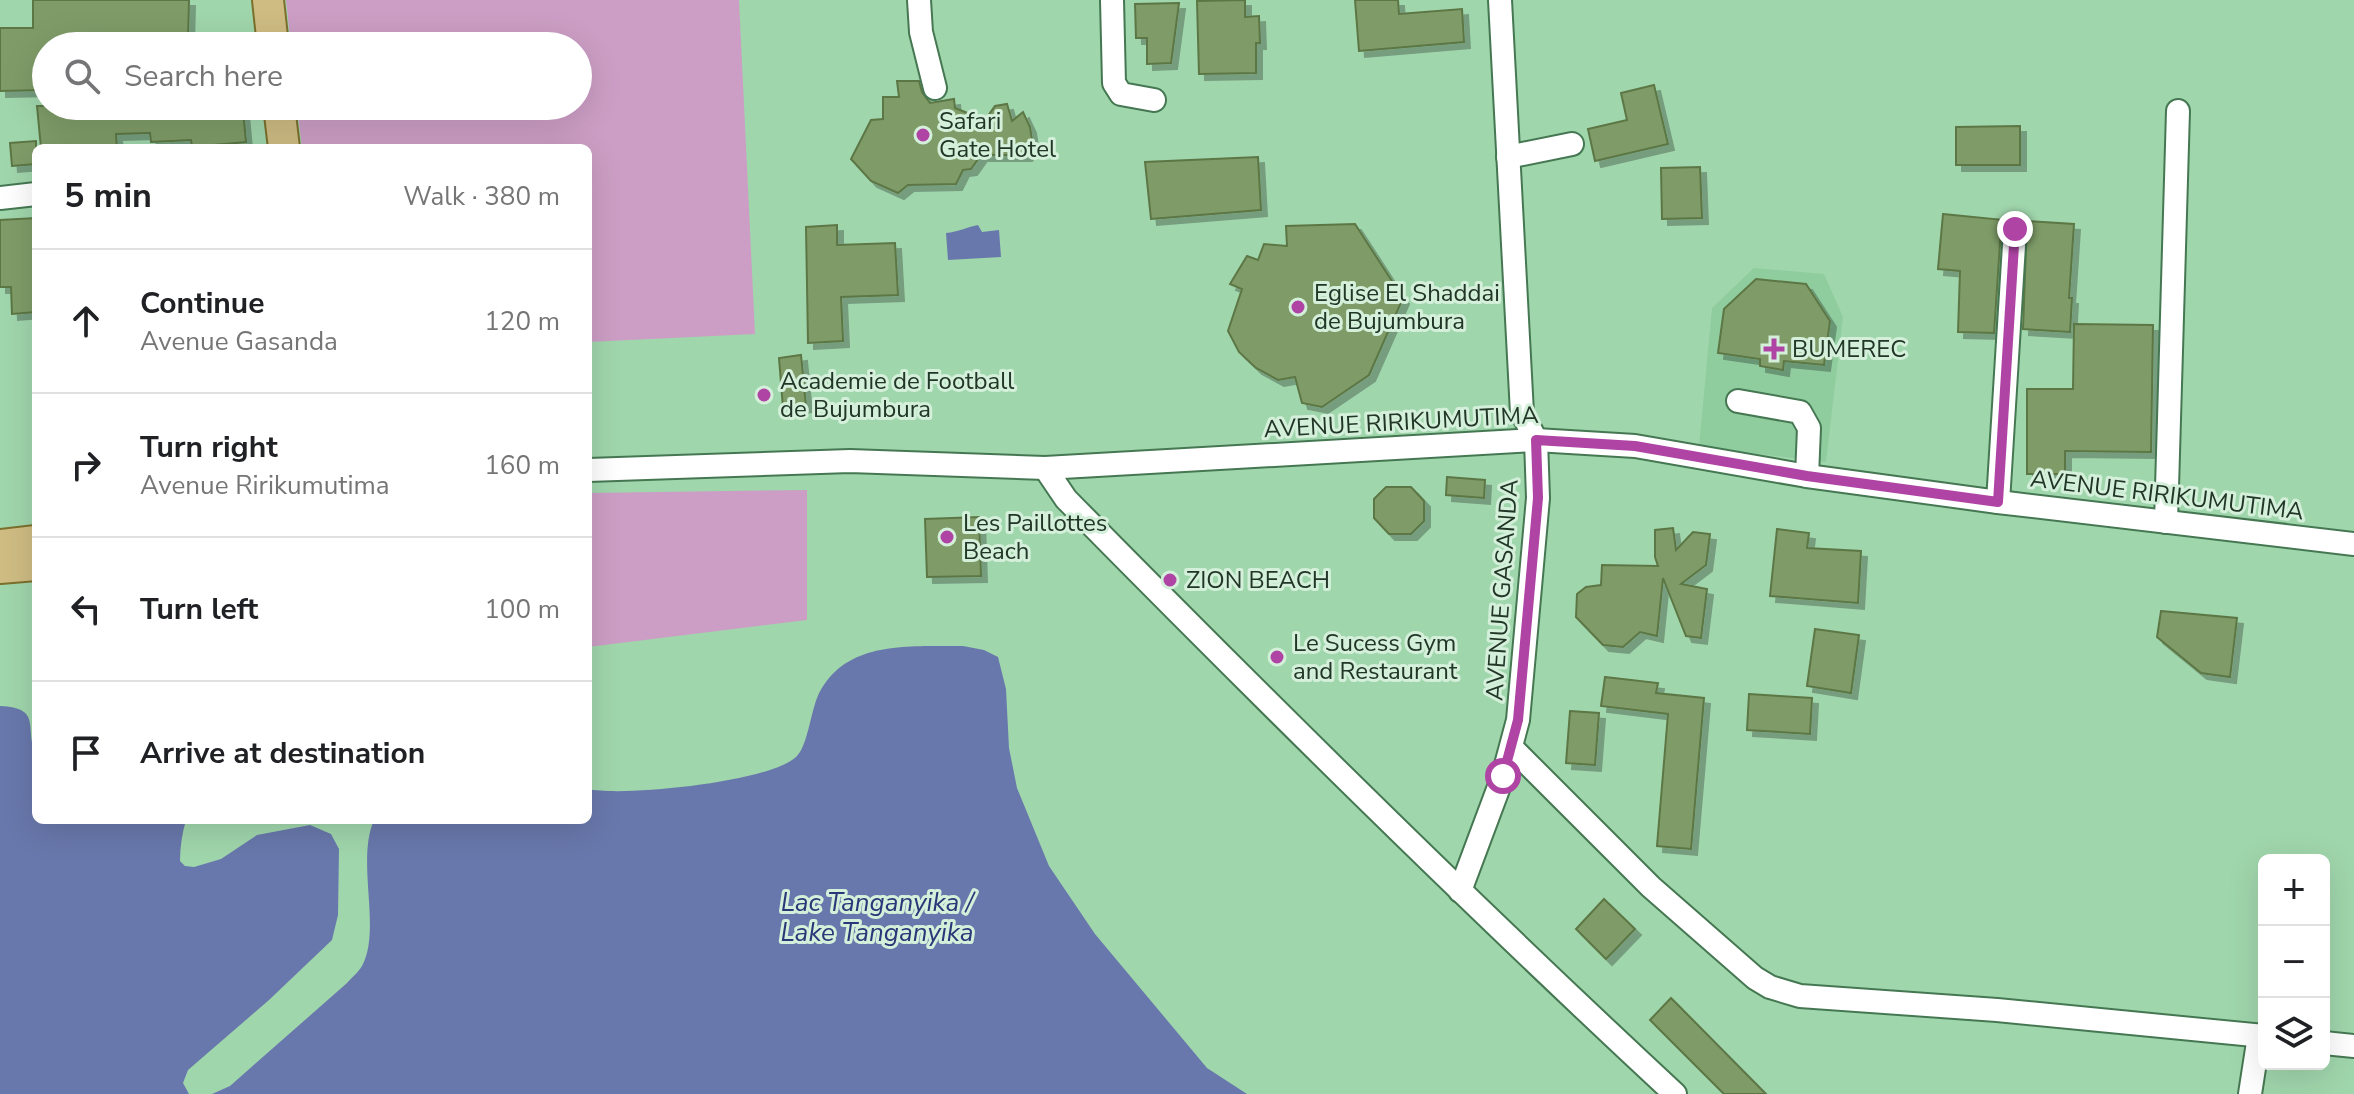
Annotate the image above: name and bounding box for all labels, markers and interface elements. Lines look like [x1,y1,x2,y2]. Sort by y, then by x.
search box [32,32,592,120]
icon: search [60,54,104,98]
text: Search here [124,56,283,97]
place label: Safari Gate Hotel [939,105,1056,165]
marker: Safari Gate Hotel [914,126,932,144]
text: 5 min [64,173,152,219]
text: Walk · 380 m [403,179,560,214]
route end [1997,211,2033,247]
place label: Eglise El Shaddai de Bujumbura [1314,277,1500,337]
text: Continue [140,283,265,324]
marker: Eglise El Shaddai de Bujumbura [1289,298,1307,316]
icon: ahead [64,299,108,343]
text: 120 m [484,304,560,339]
text: Avenue Gasanda [140,324,338,359]
place label: BUMEREC [1792,333,1906,365]
marker: BUMEREC [1763,338,1785,360]
place label: Academie de Football de Bujumbura [780,365,1014,425]
marker: Academie de Football de Bujumbura [755,386,773,404]
street label: AVENUE RIRIKUMUTIMA [1263,399,1540,445]
text: Turn right [140,427,278,468]
icon: right [64,443,108,487]
text: 160 m [484,448,560,483]
street label: AVENUE RIRIKUMUTIMA [2028,462,2306,528]
text: Avenue Ririkumutima [140,468,390,503]
street label: AVENUE GASANDA [1478,478,1526,702]
place label: Les Paillottes Beach [963,507,1107,567]
marker: Les Paillottes Beach [938,528,956,546]
place label: ZION BEACH [1186,564,1330,596]
marker: ZION BEACH [1161,571,1179,589]
icon: left [64,587,108,631]
text: Turn left [140,589,258,630]
text: 100 m [484,592,560,627]
place label: Le Sucess Gym and Restaurant [1293,627,1458,687]
marker: Le Sucess Gym and Restaurant [1268,648,1286,666]
icon: arrive [64,731,108,775]
text: Arrive at destination [140,733,425,774]
route start [1485,758,1521,794]
map controls [2258,854,2330,1070]
button: + [2258,854,2330,926]
water label: Lac Tanganyika / Lake Tanganyika [781,885,976,950]
button: − [2258,926,2330,998]
button: layers [2258,998,2330,1070]

